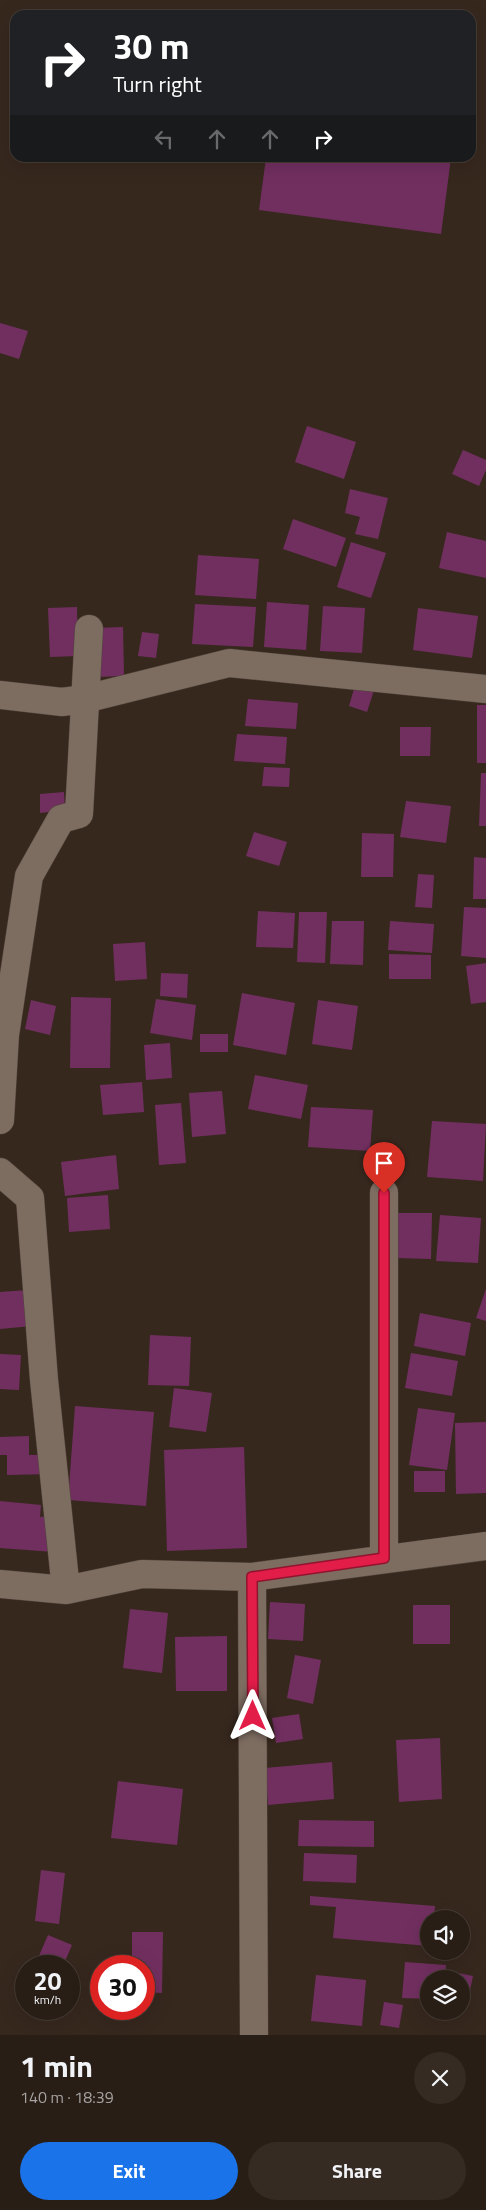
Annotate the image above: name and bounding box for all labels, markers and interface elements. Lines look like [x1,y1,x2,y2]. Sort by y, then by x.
text: 30 m [113,19,189,73]
icon: right [30,30,95,95]
text: Turn right [113,67,202,101]
icon: left [150,125,178,153]
icon: ahead [203,125,231,153]
icon: ahead [256,125,284,153]
icon: right [309,125,337,153]
pin [363,1142,405,1193]
icon: arrive [370,1149,398,1177]
position arrow [226,1689,278,1741]
map controls [420,1910,470,2020]
button: sound [420,1910,470,1960]
speed limit sign: 30 [90,1955,155,2020]
text: 20 [33,1962,62,2000]
button: layers [420,1970,470,2020]
text: km/h [34,1990,61,2009]
text: 1 min [20,2043,93,2089]
button: close [414,2052,466,2104]
text: 140 m · 18:39 [20,2085,114,2109]
button: Exit [20,2142,238,2200]
button: Share [248,2142,466,2200]

